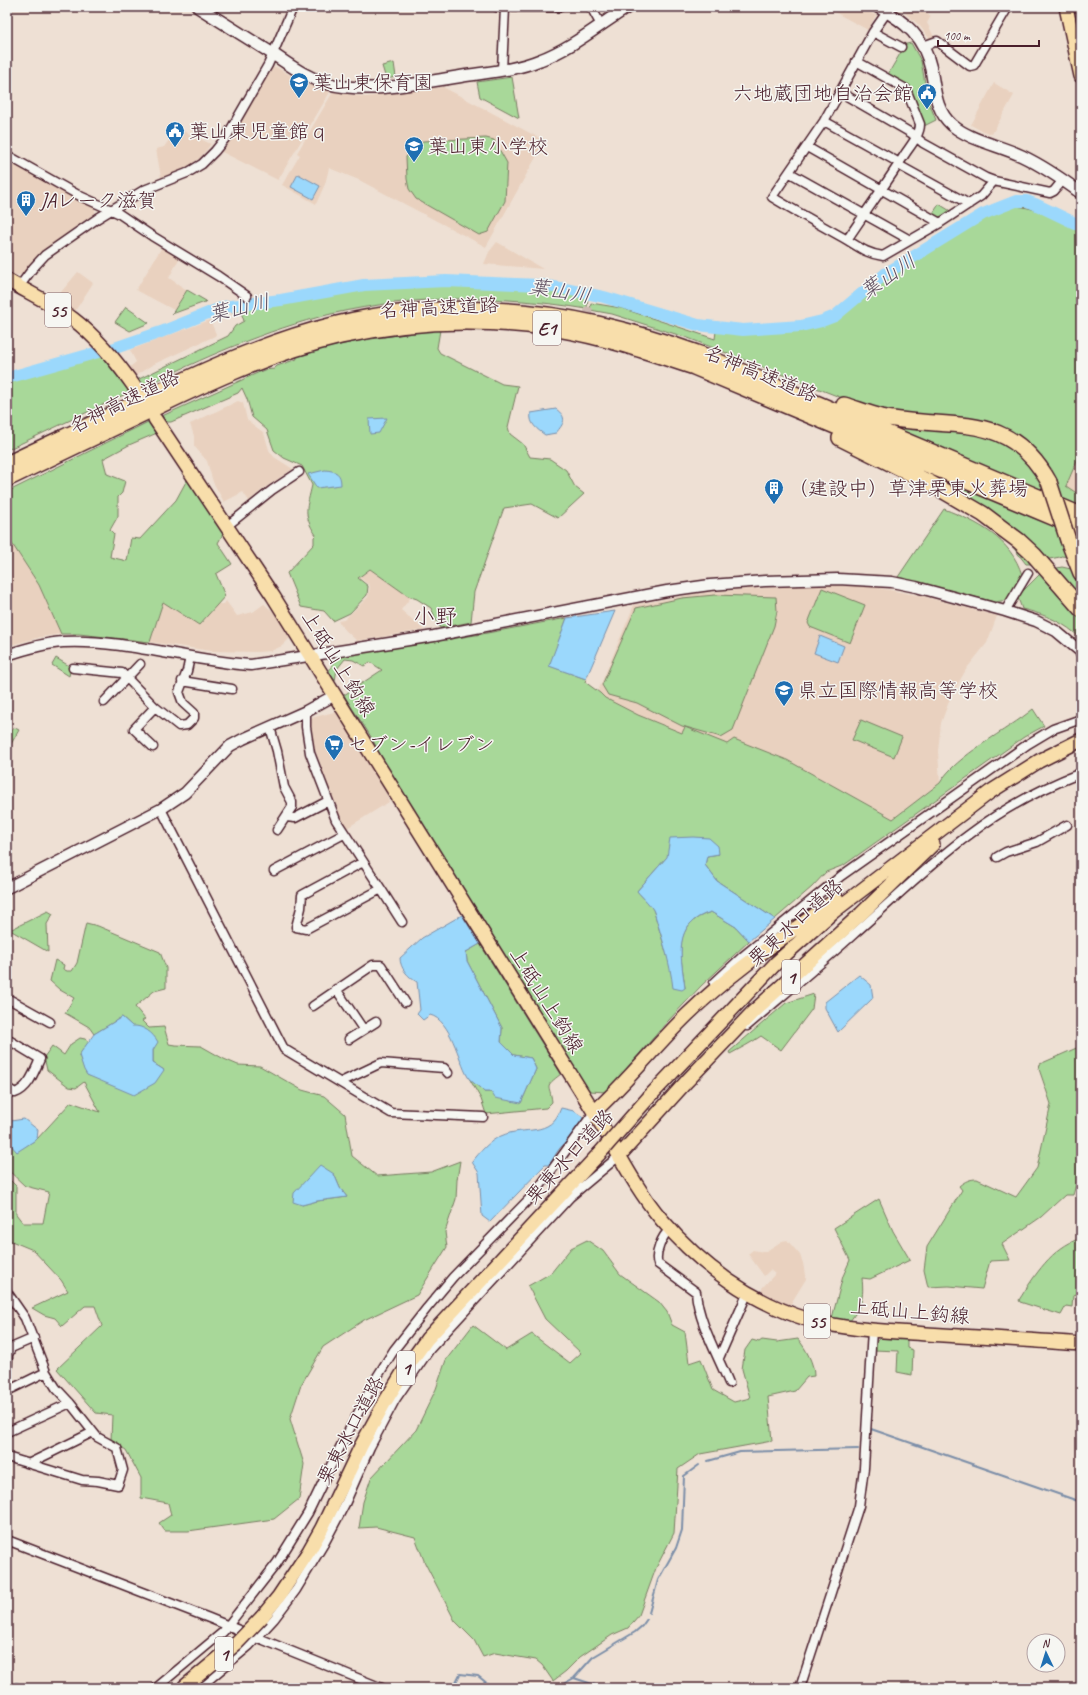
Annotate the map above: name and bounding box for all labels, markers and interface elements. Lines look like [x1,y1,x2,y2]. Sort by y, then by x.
scale bar [938,22,1039,48]
text: 100 m [944,28,971,44]
place label: 葉山東保育園 [313,70,433,95]
school or university icon: 葉山東保育園 [288,71,310,99]
place label: 六地蔵団地自治会館 [733,81,913,106]
public building icon: 六地蔵団地自治会館 [916,82,938,110]
place label: 葉山東児童館ｑ [189,119,329,144]
public building icon: 葉山東児童館ｑ [164,120,186,148]
place label: 葉山東小学校 [428,134,548,159]
school or university icon: 葉山東小学校 [403,135,425,163]
place label: JAレーク滋賀 [39,188,157,213]
building icon: JAレーク滋賀 [15,189,37,217]
water label: 葉山川 [855,247,921,305]
water label: 葉山川 [527,273,593,309]
water label: 葉山川 [205,288,273,328]
street label: 名神高速道路 [378,292,500,323]
road number: 55 [45,293,71,327]
road number: E1 [533,311,561,345]
street label: 名神高速道路 [700,339,821,408]
street label: 名神高速道路 [65,364,184,439]
place label: （建設中）草津栗東火葬場 [788,476,1028,501]
building icon: （建設中）草津栗東火葬場 [763,477,785,505]
district label: 小野 [413,603,457,631]
street label: 上砥山上鈎線 [296,606,381,721]
place label: 県立国際情報高等学校 [798,678,998,703]
school or university icon: 県立国際情報高等学校 [773,679,795,707]
place label: セブン-イレブン [348,732,495,757]
supermarket icon: セブン-イレブン [323,733,345,761]
street label: 栗東水口道路 [742,873,848,972]
street label: 上砥山上鈎線 [504,943,589,1058]
road number: 1 [782,960,800,994]
street label: 栗東水口道路 [520,1103,619,1209]
street label: 上砥山上鈎線 [849,1294,971,1329]
road number: 55 [804,1304,830,1338]
road number: 1 [397,1351,415,1385]
street label: 栗東水口道路 [311,1371,390,1489]
north arrow [1026,1633,1066,1673]
text: N [1041,1636,1051,1650]
road number: 1 [215,1637,233,1671]

